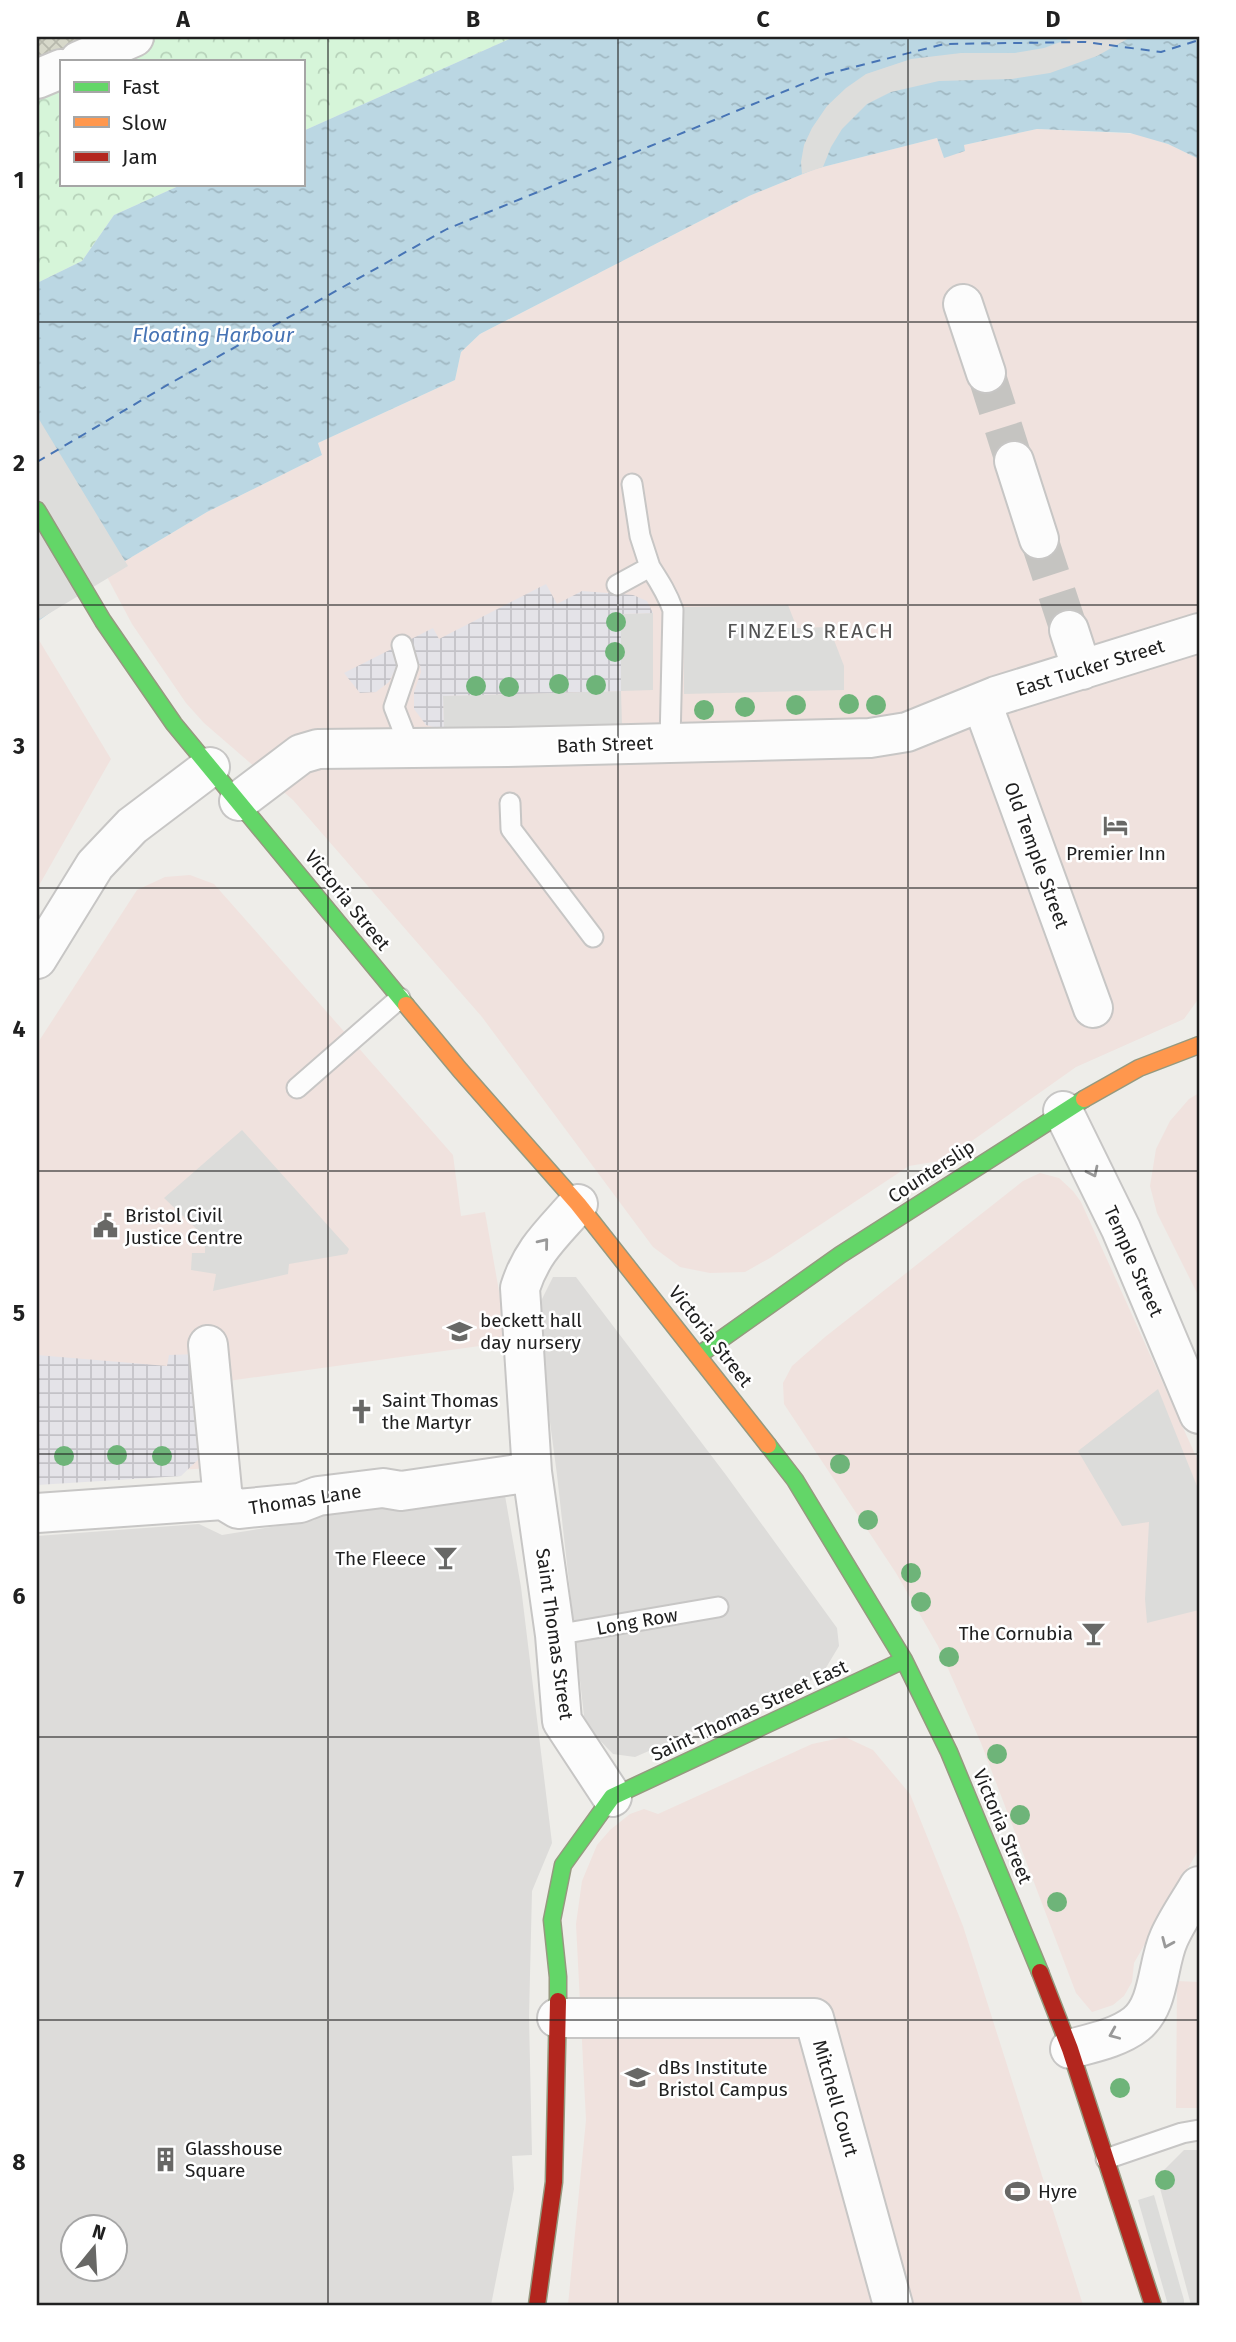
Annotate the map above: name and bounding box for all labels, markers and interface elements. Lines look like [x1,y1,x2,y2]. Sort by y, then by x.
text: A [175,5,190,33]
text: B [466,5,480,33]
text: C [756,5,770,33]
text: D [1046,5,1061,33]
legend [60,60,304,186]
text: Fast [122,74,160,100]
text: Slow [122,110,167,136]
text: Jam [122,144,158,170]
text: 1 [14,166,24,194]
water label: Floating Harbour [132,322,295,348]
text: 2 [13,449,25,477]
district label: FINZELS REACH [727,618,895,644]
street label: East Tucker Street [1013,634,1167,701]
street label: Bath Street [556,731,654,758]
text: 3 [12,732,25,760]
street label: Old Temple Street [999,779,1074,932]
hotel icon: Premier Inn [1102,811,1130,839]
place label: Premier Inn [1066,842,1166,865]
street label: Victoria Street [300,846,395,955]
text: 4 [13,1015,26,1043]
street label: Counterslip [884,1135,979,1208]
one-way arrow [1085,1165,1099,1177]
street label: Temple Street [1099,1202,1168,1320]
place label: Bristol Civil Justice Centre [125,1204,243,1249]
public building icon: Bristol Civil Justice Centre [91,1212,119,1240]
one-way arrow [536,1238,549,1250]
street label: Victoria Street [664,1281,757,1392]
text: 5 [13,1299,25,1327]
place label: beckett hall day nursery [480,1309,582,1354]
school or university icon: beckett hall day nursery [446,1317,474,1345]
place label: Saint Thomas the Martyr [382,1389,499,1434]
church icon: Saint Thomas the Martyr [348,1397,376,1425]
street label: Thomas Lane [247,1479,363,1520]
bar icon: The Fleece [432,1544,460,1572]
place label: The Fleece [335,1547,426,1570]
street label: Saint Thomas Street [531,1547,578,1721]
text: 6 [13,1582,26,1610]
street label: Long Row [595,1603,680,1640]
bar icon: The Cornubia [1079,1619,1107,1647]
place label: The Cornubia [959,1622,1073,1645]
street label: Saint Thomas Street East [647,1655,851,1766]
street label: Victoria Street [968,1765,1037,1887]
text: 7 [14,1865,25,1893]
one-way arrow [1161,1936,1175,1949]
one-way arrow [1109,2026,1121,2040]
street label: Mitchell Court [808,2037,863,2159]
place label: dBs Institute Bristol Campus [658,2056,788,2101]
school or university icon: dBs Institute Bristol Campus [624,2064,652,2092]
place label: Glasshouse Square [185,2137,283,2182]
building icon: Glasshouse Square [151,2145,179,2173]
text: 8 [12,2148,26,2176]
sports icon: Hyre [1004,2177,1032,2205]
place label: Hyre [1038,2180,1077,2203]
north arrow [60,2212,130,2282]
text: N [90,2219,109,2245]

